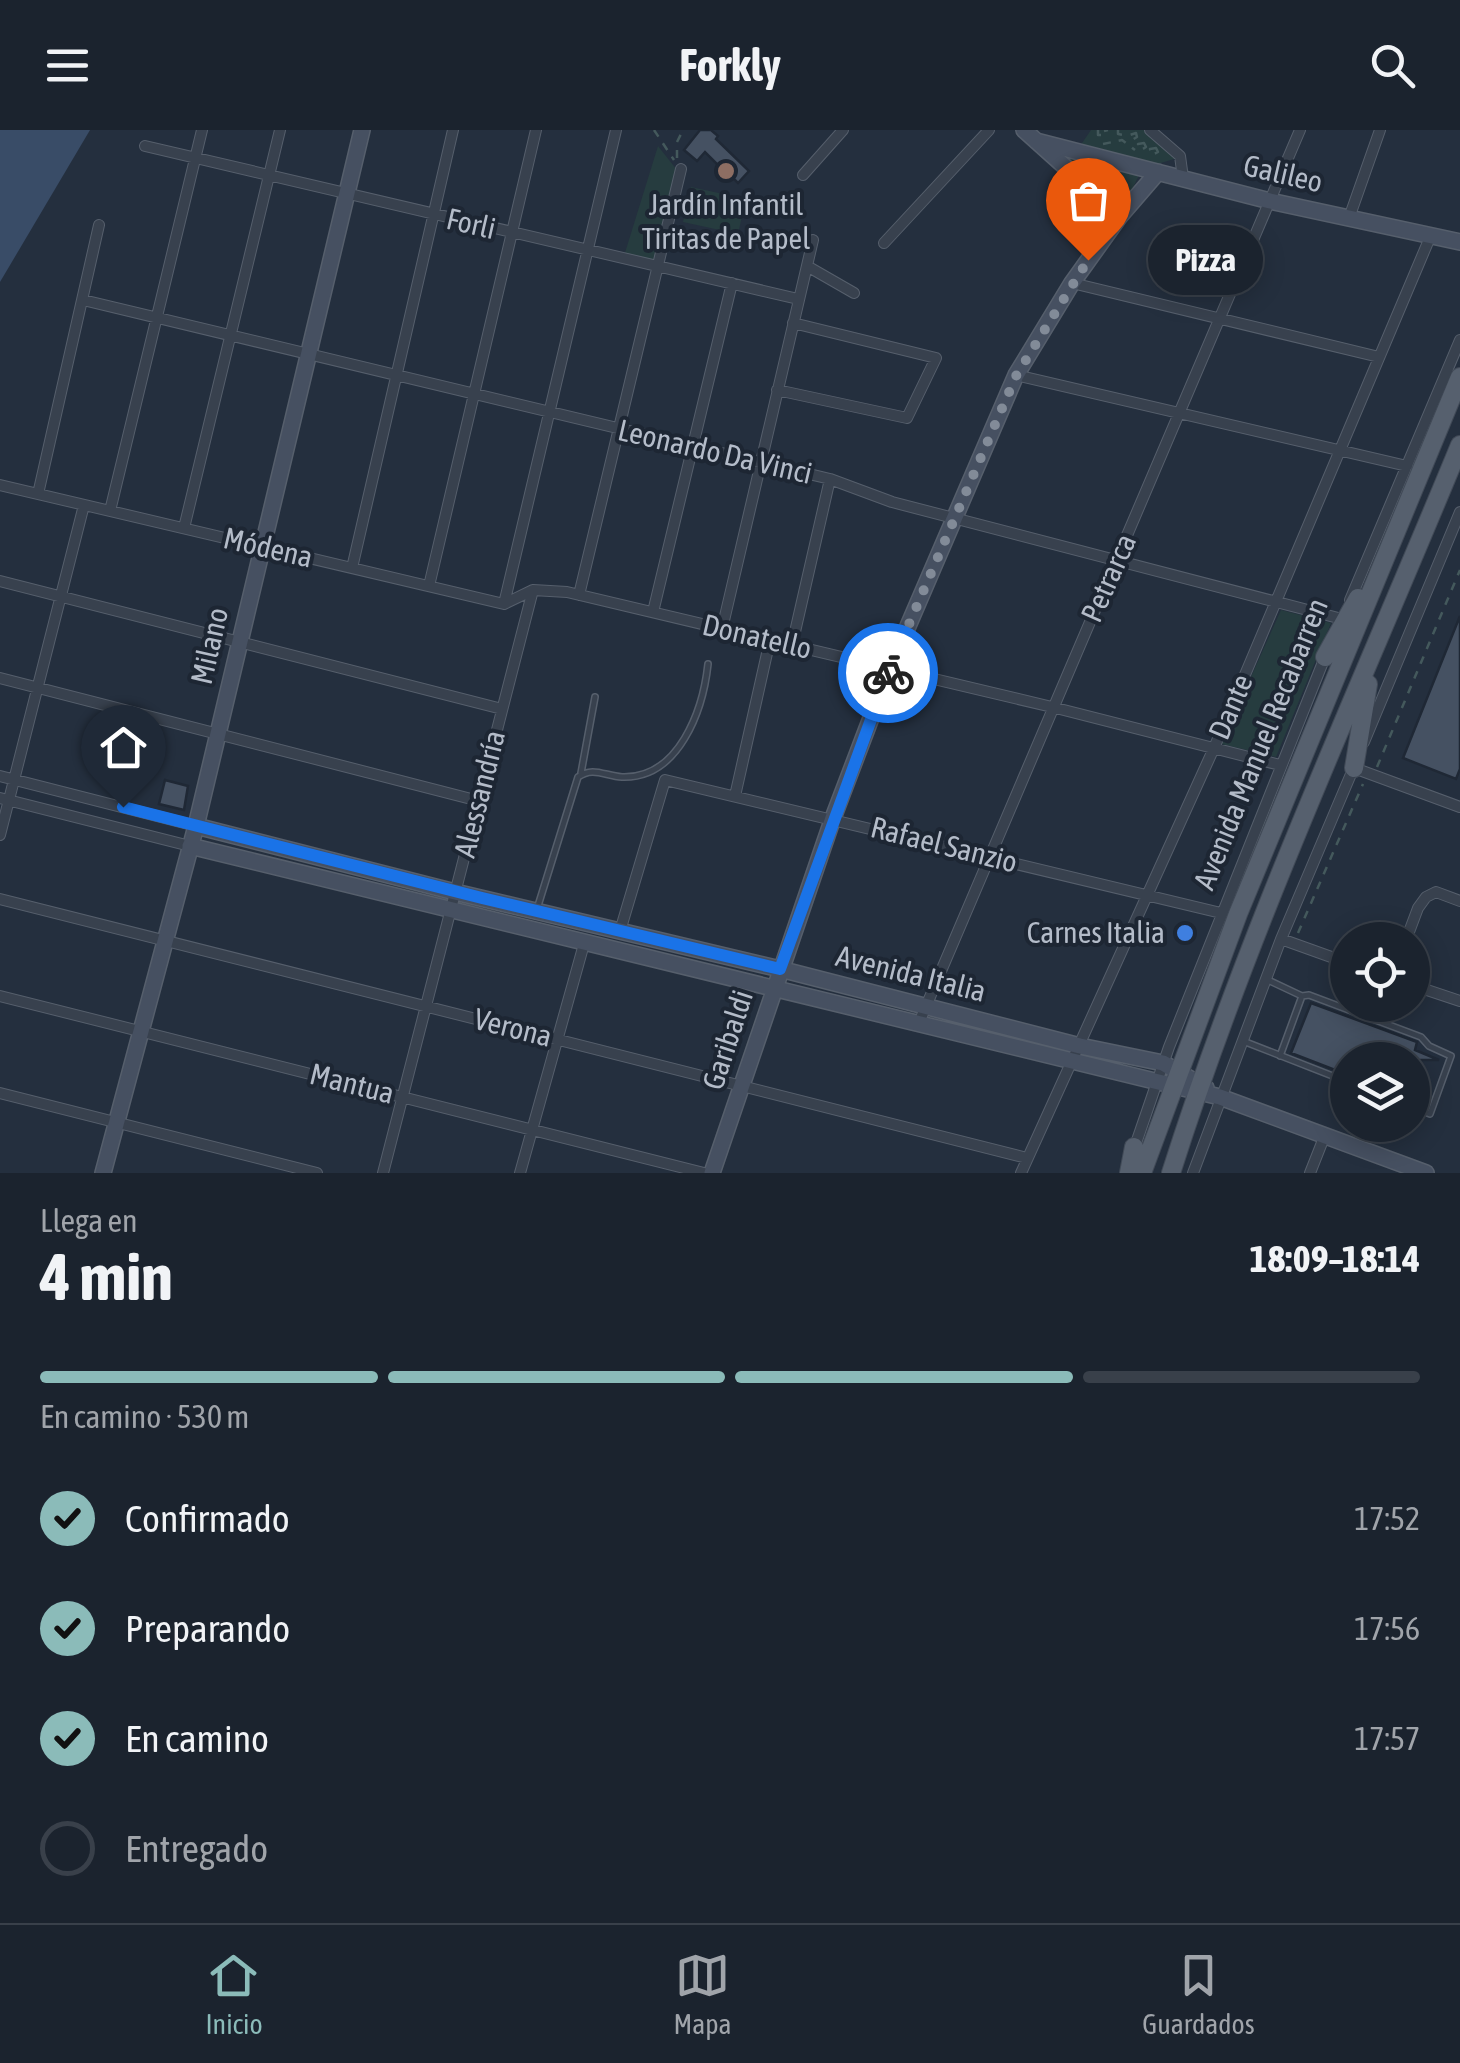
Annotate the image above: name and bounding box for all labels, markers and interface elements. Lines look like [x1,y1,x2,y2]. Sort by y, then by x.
icon: menu [40,38,95,93]
icon: search [1365,38,1420,93]
text: Forkly [679,39,781,91]
street label: Galileo [1240,147,1326,199]
pin [1046,158,1131,261]
marker: Jardín Infantil Tiritas de Papel [715,160,737,182]
icon: bag [1061,173,1116,228]
place label: Jardín Infantil Tiritas de Papel [642,187,810,255]
street label: Forli [443,201,499,245]
callout: Pizza [1148,225,1263,295]
text: Pizza [1175,241,1236,278]
street label: Leonardo Da Vinci [615,412,816,490]
street label: Módena [220,520,316,574]
street label: Petrarca [1074,528,1142,627]
street label: Avenida Manuel Recabarren [1186,593,1334,894]
street label: Milano [184,604,234,687]
street label: Donatello [699,607,815,665]
courier [838,623,938,723]
icon: bike [861,646,916,701]
street label: Dante [1201,669,1259,744]
pin [81,705,166,808]
icon: home [96,720,151,775]
street label: Alessandría [447,727,511,861]
street label: Rafael Sanzio [867,809,1021,879]
place label: Carnes Italia [1027,915,1165,949]
marker: Carnes Italia [1174,922,1196,944]
map controls [1330,922,1430,1142]
button: locate [1330,922,1430,1022]
street label: Avenida Italia [833,938,990,1008]
street label: Garibaldi [695,986,759,1094]
street label: Verona [471,1001,556,1053]
button: layers [1330,1042,1430,1142]
street label: Mantua [307,1056,398,1110]
text: Llega en [40,1202,138,1239]
text: 18:09–18:14 [1250,1237,1420,1280]
text: 4 min [40,1239,173,1314]
text: En camino · 530 m [40,1398,249,1435]
icon: check [40,1491,95,1546]
text: Confirmado [125,1497,290,1540]
text: 17:52 [1354,1500,1420,1537]
icon: check [40,1601,95,1656]
text: Preparando [125,1607,290,1650]
text: 17:56 [1354,1610,1420,1647]
icon: check [40,1711,95,1766]
text: En camino [125,1717,269,1760]
text: 17:57 [1354,1720,1420,1757]
text: Entregado [125,1827,268,1870]
tab: Inicio [205,1948,263,2040]
tab: Mapa [673,1948,731,2040]
tab: Guardados [1142,1948,1255,2040]

